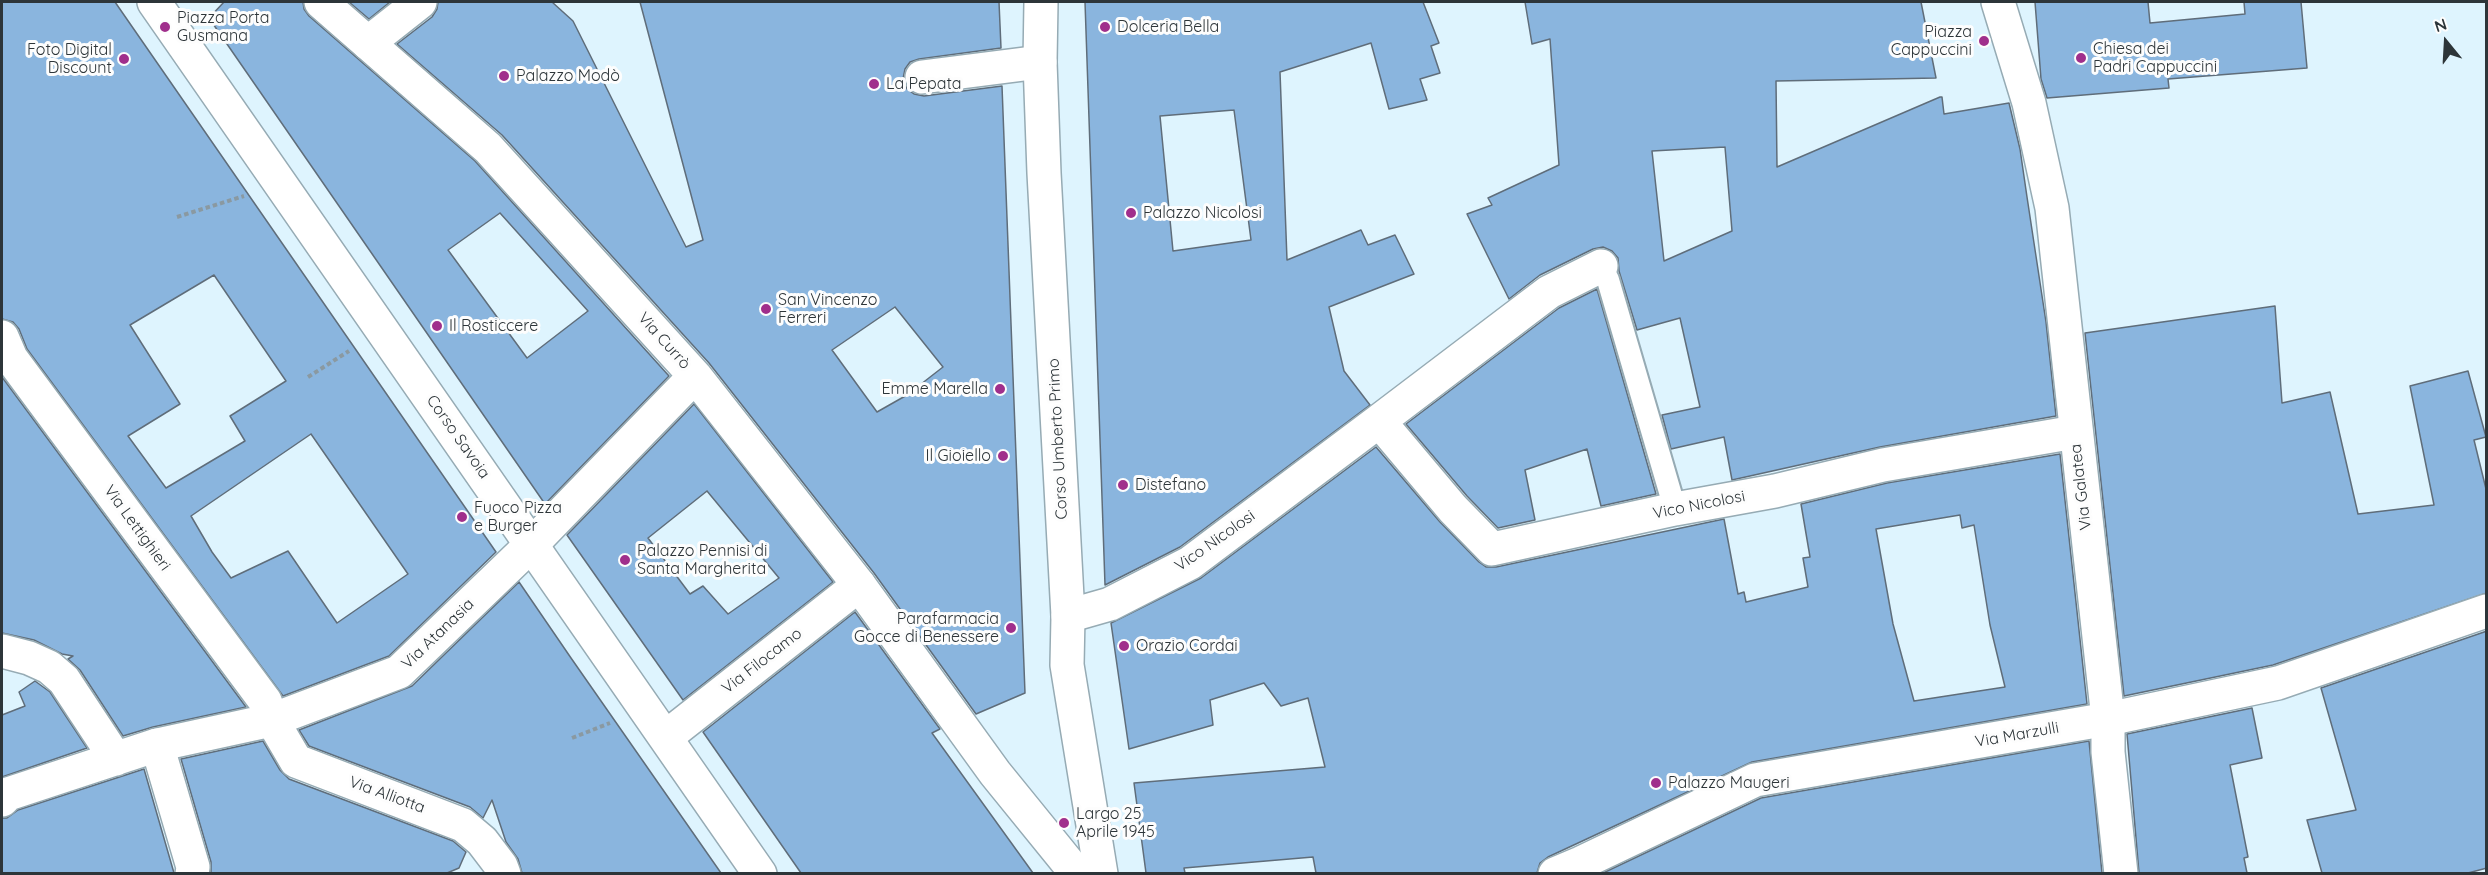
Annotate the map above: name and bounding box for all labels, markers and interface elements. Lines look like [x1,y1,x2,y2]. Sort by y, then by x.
place label: Piazza Porta Gusmana [177,8,269,46]
north arrow [2416,12,2476,72]
text: N [2432,14,2449,36]
place label: Dolceria Bella [1117,17,1219,37]
marker: Piazza Porta Gusmana [158,20,172,34]
marker: Dolceria Bella [1098,20,1112,34]
place label: Piazza Cappuccini [1891,22,1972,60]
marker: Piazza Cappuccini [1977,34,1991,48]
place label: Chiesa dei Padri Cappuccini [2093,39,2217,77]
place label: Foto Digital Discount [27,40,112,78]
marker: Chiesa dei Padri Cappuccini [2074,51,2088,65]
marker: Foto Digital Discount [117,52,131,66]
place label: Palazzo Modò [516,66,620,86]
marker: Palazzo Modò [497,69,511,83]
place label: La Pepata [886,74,962,94]
marker: La Pepata [867,77,881,91]
place label: Palazzo Nicolosi [1143,203,1262,223]
marker: Palazzo Nicolosi [1124,206,1138,220]
place label: San Vincenzo Ferreri [778,290,877,328]
marker: San Vincenzo Ferreri [759,302,773,316]
street label: Via Currò [634,309,694,373]
place label: Il Rosticcere [449,316,538,336]
marker: Il Rosticcere [430,319,444,333]
street label: Corso Umberto Primo [1044,358,1072,520]
place label: Emme Marella [881,379,988,399]
marker: Emme Marella [993,382,1007,396]
street label: Corso Savoia [422,392,494,482]
street label: Via Galatea [2066,443,2096,531]
place label: Il Gioiello [925,446,991,466]
marker: Il Gioiello [996,449,1010,463]
place label: Distefano [1135,475,1206,495]
marker: Distefano [1116,478,1130,492]
street label: Via Lettighieri [100,481,174,575]
street label: Vico Nicolosi [1651,487,1747,523]
place label: Fuoco Pizza e Burger [474,498,562,536]
street label: Vico Nicolosi [1171,506,1259,576]
marker: Fuoco Pizza e Burger [455,510,469,524]
place label: Palazzo Pennisi di Santa Margherita [637,541,767,579]
marker: Palazzo Pennisi di Santa Margherita [618,553,632,567]
street label: Via Atanasia [398,595,478,673]
place label: Parafarmacia Gocce di Benessere [854,609,999,647]
marker: Parafarmacia Gocce di Benessere [1004,621,1018,635]
street label: Via Filocamo [718,624,806,698]
place label: Orazio Cordai [1136,636,1238,656]
marker: Orazio Cordai [1117,639,1131,653]
street label: Via Marzulli [1974,718,2060,752]
street label: Via Alliotta [346,772,428,818]
place label: Palazzo Maugeri [1668,773,1790,793]
marker: Palazzo Maugeri [1649,776,1663,790]
place label: Largo 25 Aprile 1945 [1076,804,1155,842]
marker: Largo 25 Aprile 1945 [1057,816,1071,830]

